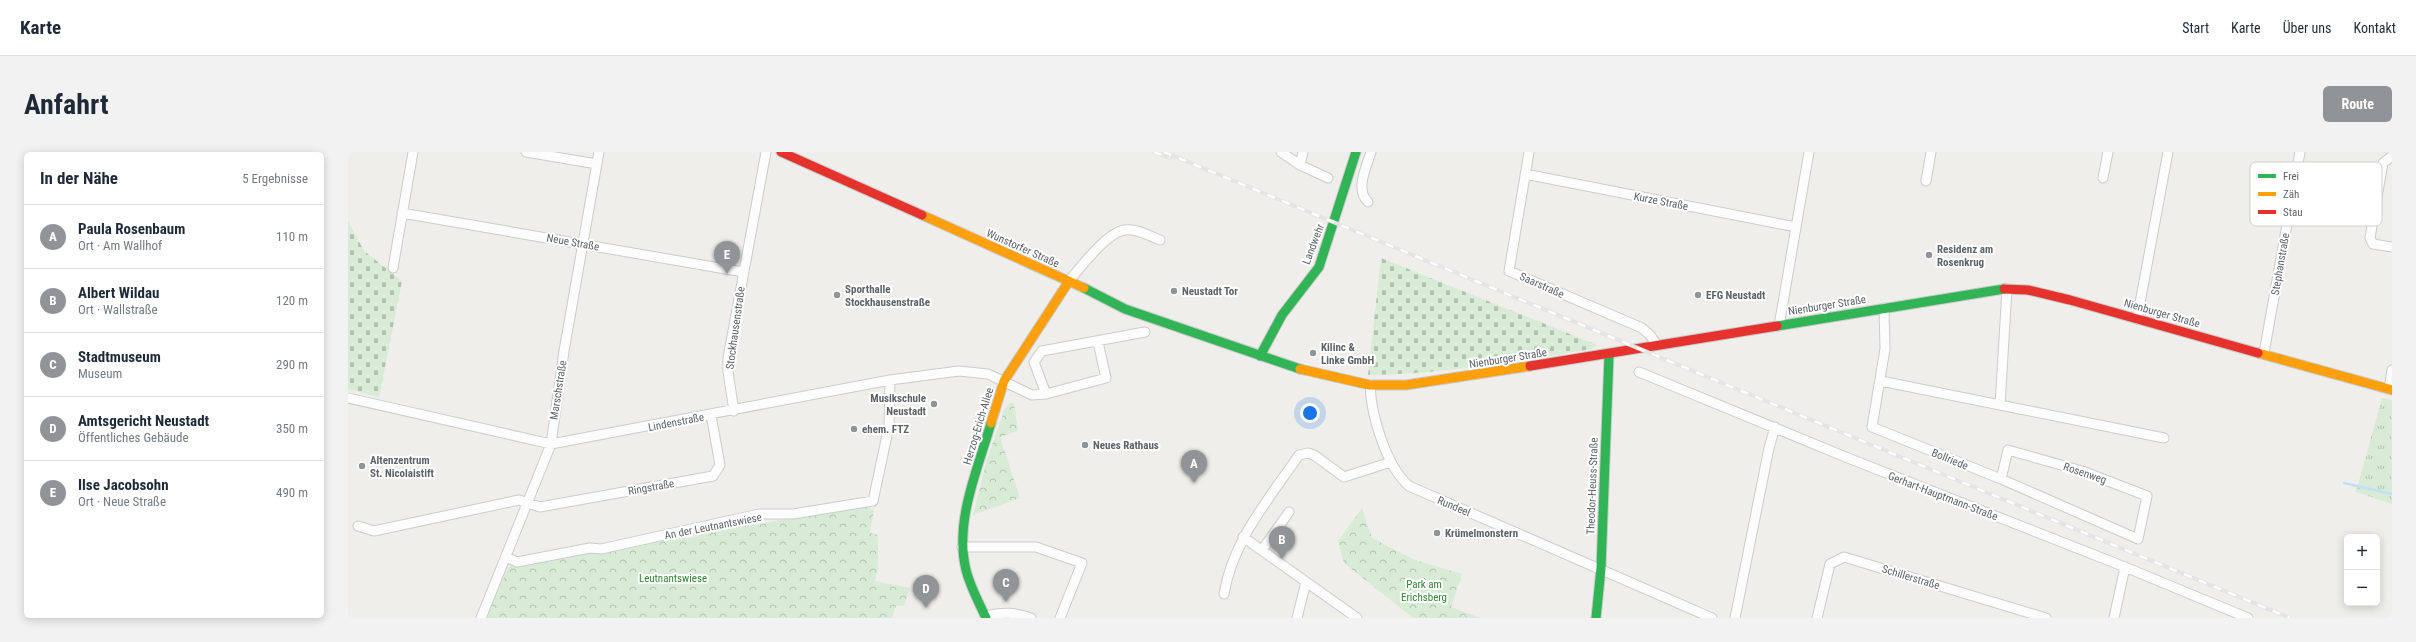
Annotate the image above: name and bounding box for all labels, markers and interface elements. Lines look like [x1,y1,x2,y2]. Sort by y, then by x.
text: Karte [20,16,61,39]
text: Start [2182,20,2209,36]
text: Karte [2231,20,2261,36]
text: Über uns [2283,20,2331,36]
text: Kontakt [2353,20,2396,36]
button: Route [2323,86,2392,122]
text: Anfahrt [24,88,109,121]
legend [2250,162,2382,226]
text: In der Nähe [40,168,118,188]
text: Frei [2283,170,2299,183]
text: 5 Ergebnisse [242,171,308,186]
text: Zäh [2283,188,2299,201]
street label: Kurze Straße [1633,190,1689,213]
text: Stau [2283,206,2303,219]
text: Paula Rosenbaum [78,220,185,238]
street label: Landwehr [1300,222,1327,266]
street label: Wunstorfer Straße [984,227,1061,270]
text: A [49,229,57,244]
text: 110 m [276,229,308,244]
street label: Neue Straße [546,231,600,254]
street label: Stephanstraße [2269,232,2292,296]
text: Ort · Am Wallhof [78,238,162,253]
pin: E [714,241,740,274]
place label: Residenz am Rosenkrug [1937,243,1993,269]
marker: Residenz am Rosenkrug [1924,250,1934,260]
street label: Saarstraße [1518,270,1566,301]
place label: Sporthalle Stockhausenstraße [845,283,930,309]
text: Albert Wildau [78,284,159,302]
place label: Neustadt Tor [1182,285,1238,298]
street label: Stockhausenstraße [723,286,748,370]
marker: Neustadt Tor [1169,286,1179,296]
place label: EFG Neustadt [1706,289,1766,302]
marker: Sporthalle Stockhausenstraße [832,290,842,300]
marker: EFG Neustadt [1693,290,1703,300]
text: B [49,293,57,308]
text: 120 m [276,293,308,308]
street label: Nienburger Straße [1787,293,1867,318]
street label: Nienburger Straße [2122,296,2201,331]
text: Ort · Wallstraße [78,302,158,317]
place label: Kilinc & Linke GmbH [1321,341,1374,367]
street label: Nienburger Straße [1468,346,1548,371]
text: Stadtmuseum [78,348,161,366]
marker: Kilinc & Linke GmbH [1308,348,1318,358]
text: C [49,357,57,372]
text: 290 m [276,357,308,372]
street label: Marschstraße [547,359,570,421]
text: Museum [78,366,122,381]
street label: Herzog-Erich-Allee [961,386,996,466]
place label: Musikschule Neustadt [870,392,927,418]
marker: Musikschule Neustadt [929,399,939,409]
your location [1300,403,1320,423]
street label: Lindenstraße [647,411,705,434]
text: Amtsgericht Neustadt [78,412,209,430]
text: D [49,421,57,436]
text: 350 m [276,421,308,436]
place label: ehem. FTZ [862,423,909,436]
marker: ehem. FTZ [849,424,859,434]
text: Öffentliches Gebäude [78,430,189,445]
street label: Theodor-Heuss-Straße [1584,437,1601,535]
place label: Neues Rathaus [1093,439,1159,452]
marker: Neues Rathaus [1080,440,1090,450]
street label: Bollriede [1930,446,1970,473]
pin: A [1181,450,1207,483]
place label: Altenzentrum St. Nicolaistift [370,454,435,480]
street label: Rosenweg [2062,460,2108,487]
marker: Altenzentrum St. Nicolaistift [357,461,367,471]
street label: Gerhart-Hauptmann-Straße [1886,470,2000,523]
text: Ilse Jacobsohn [78,476,169,494]
street label: Ringstraße [627,477,675,498]
text: E [50,485,56,500]
text: 490 m [276,485,308,500]
text: Ort · Neue Straße [78,494,166,509]
street label: Rundeel [1435,494,1472,519]
street label: An der Leutnantswiese [663,511,763,542]
pin: B [1269,526,1295,559]
place label: Krümelmonstern [1445,527,1518,540]
marker: Krümelmonstern [1432,528,1442,538]
map controls [2344,534,2380,606]
button: + [2344,534,2380,570]
street label: Schillerstraße [1880,563,1941,592]
pin: C [993,569,1019,602]
button: − [2344,570,2380,606]
park label: Leutnantswiese [639,572,707,585]
pin: D [913,575,939,608]
park label: Park am Erichsberg [1401,578,1447,604]

